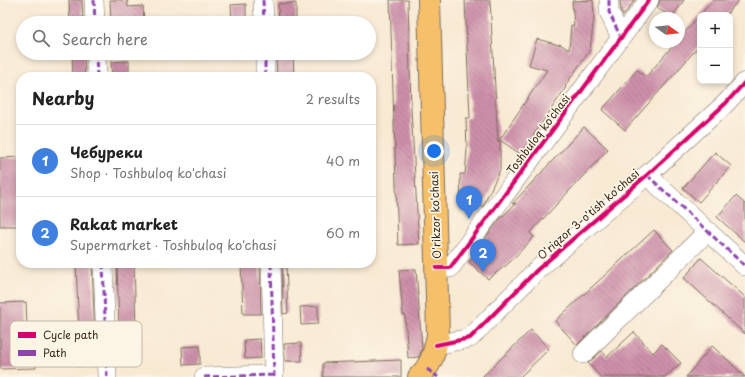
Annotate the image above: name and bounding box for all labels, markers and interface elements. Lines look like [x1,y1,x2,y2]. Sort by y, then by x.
north arrow [649,12,685,48]
map controls [697,12,733,84]
button: + [697,12,733,48]
search box [16,16,376,60]
icon: search [30,27,52,49]
text: Search here [62,27,148,50]
button: − [697,48,733,84]
text: Nearby [32,85,94,111]
text: 2 results [306,89,360,108]
street label: Toshbuloq ko'chasi [502,90,574,178]
text: Чебуреки [70,140,143,163]
your location [424,141,444,161]
text: 1 [42,151,48,170]
text: 40 m [326,151,360,170]
text: Shop · Toshbuloq ko'chasi [70,163,226,182]
street label: O'riqzor 3-o'tish ko'chasi [533,165,643,263]
street label: O'rikzor ko'chasi [425,171,445,259]
pin: 1 [456,186,482,219]
text: Rakat market [70,212,178,235]
text: 2 [40,223,50,242]
text: 60 m [326,223,360,242]
text: Supermarket · Toshbuloq ko'chasi [70,235,276,254]
pin: 2 [470,239,496,272]
legend [10,321,142,367]
text: Cycle path [43,326,98,343]
text: Path [43,344,67,361]

